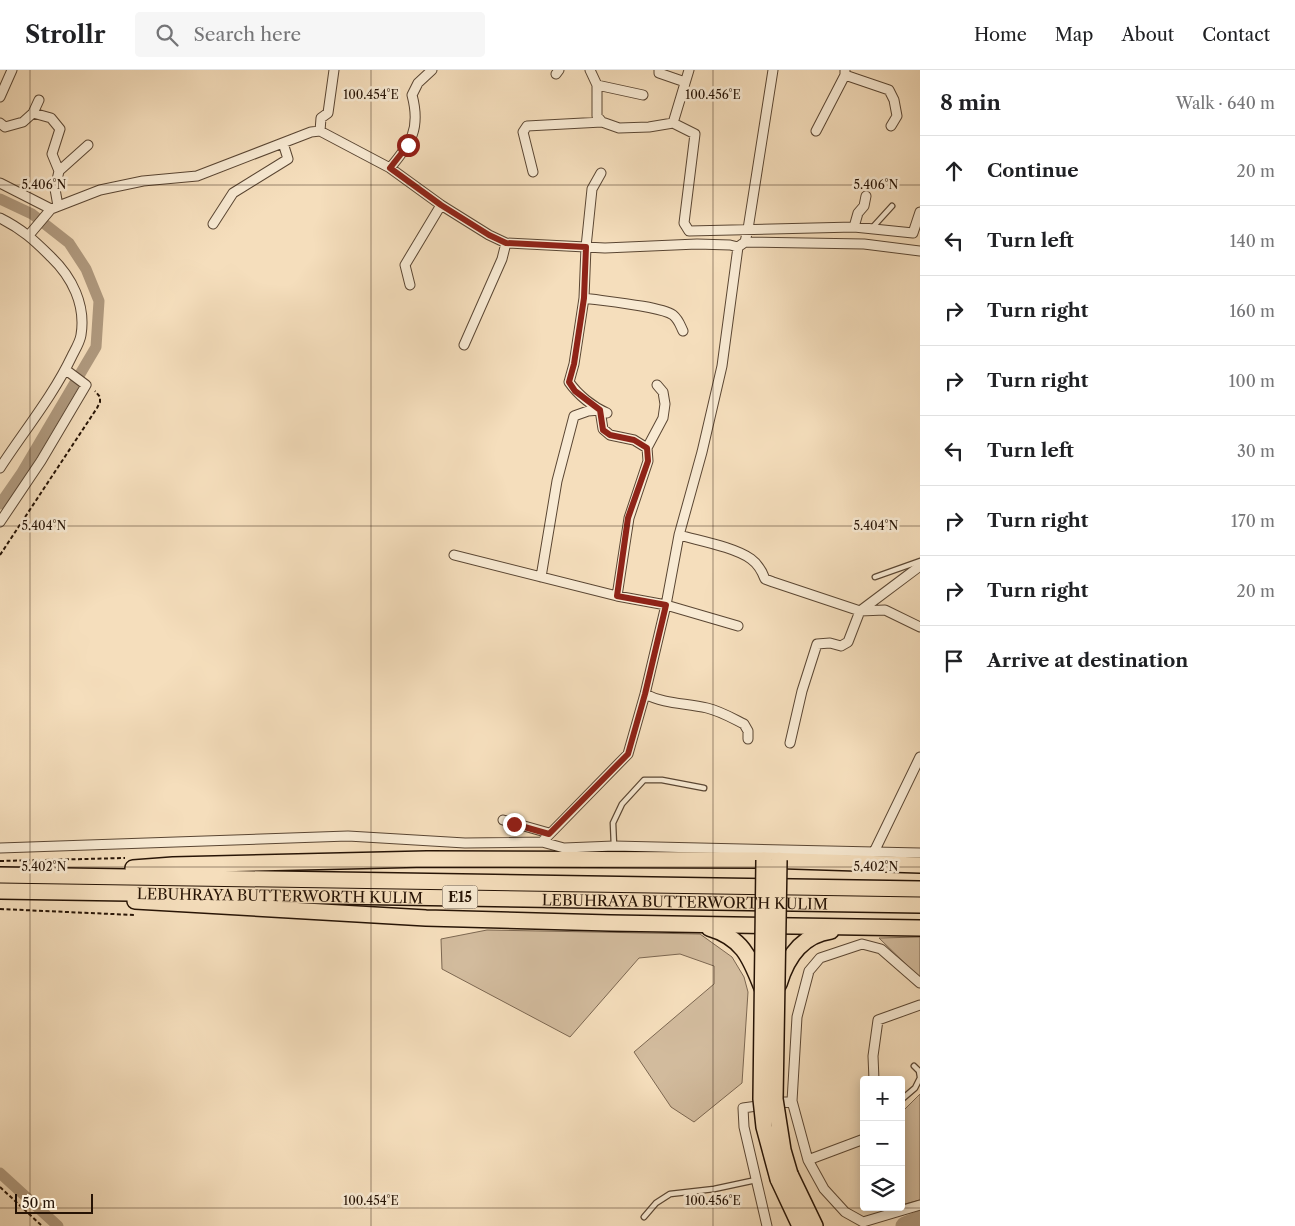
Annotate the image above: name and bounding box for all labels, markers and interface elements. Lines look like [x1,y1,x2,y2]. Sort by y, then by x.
search box [135,12,485,57]
text: Strollr [25,20,105,49]
icon: search [153,21,181,49]
text: Search here [193,23,301,46]
text: Home [974,24,1027,46]
text: Map [1055,24,1093,46]
text: About [1121,24,1174,46]
text: Contact [1202,24,1270,46]
text: 100.454°E [343,87,399,102]
text: 100.456°E [685,87,741,102]
text: 8 min [940,90,1001,115]
text: Walk · 640 m [1176,93,1275,113]
route start [397,134,420,157]
icon: ahead [940,157,968,185]
text: Continue [987,159,1079,182]
text: 20 m [1236,161,1275,181]
text: 5.406°N [22,177,67,192]
text: 5.406°N [854,177,899,192]
icon: left [940,227,968,255]
text: Turn left [987,229,1074,252]
text: 140 m [1230,231,1275,251]
icon: right [940,297,968,325]
text: Turn right [987,299,1088,322]
text: 160 m [1230,301,1275,321]
icon: right [940,367,968,395]
text: Turn right [987,369,1088,392]
text: 100 m [1229,371,1275,391]
icon: left [940,437,968,465]
text: Turn left [987,439,1074,462]
text: 30 m [1237,441,1275,461]
icon: right [940,507,968,535]
text: Turn right [987,509,1088,532]
text: 170 m [1231,511,1275,531]
text: 5.404°N [22,518,67,533]
text: 5.404°N [854,518,899,533]
icon: right [940,577,968,605]
text: Turn right [987,579,1088,602]
text: 20 m [1236,581,1275,601]
icon: arrive [940,647,968,675]
text: Arrive at destination [987,649,1188,672]
route end [503,813,526,836]
text: 5.402°N [21,859,67,874]
text: 5.402°N [853,859,899,874]
street label: LEBUHRAYA BUTTERWORTH KULIM [137,884,423,907]
road number: E15 [442,886,478,909]
street label: LEBUHRAYA BUTTERWORTH KULIM [542,890,828,913]
map controls [860,1076,905,1211]
button: + [860,1076,905,1121]
button: − [860,1121,905,1166]
button: layers [860,1166,905,1211]
scale bar [15,1191,92,1214]
text: 100.454°E [343,1193,399,1208]
text: 100.456°E [685,1193,741,1208]
text: 50 m [22,1194,55,1212]

